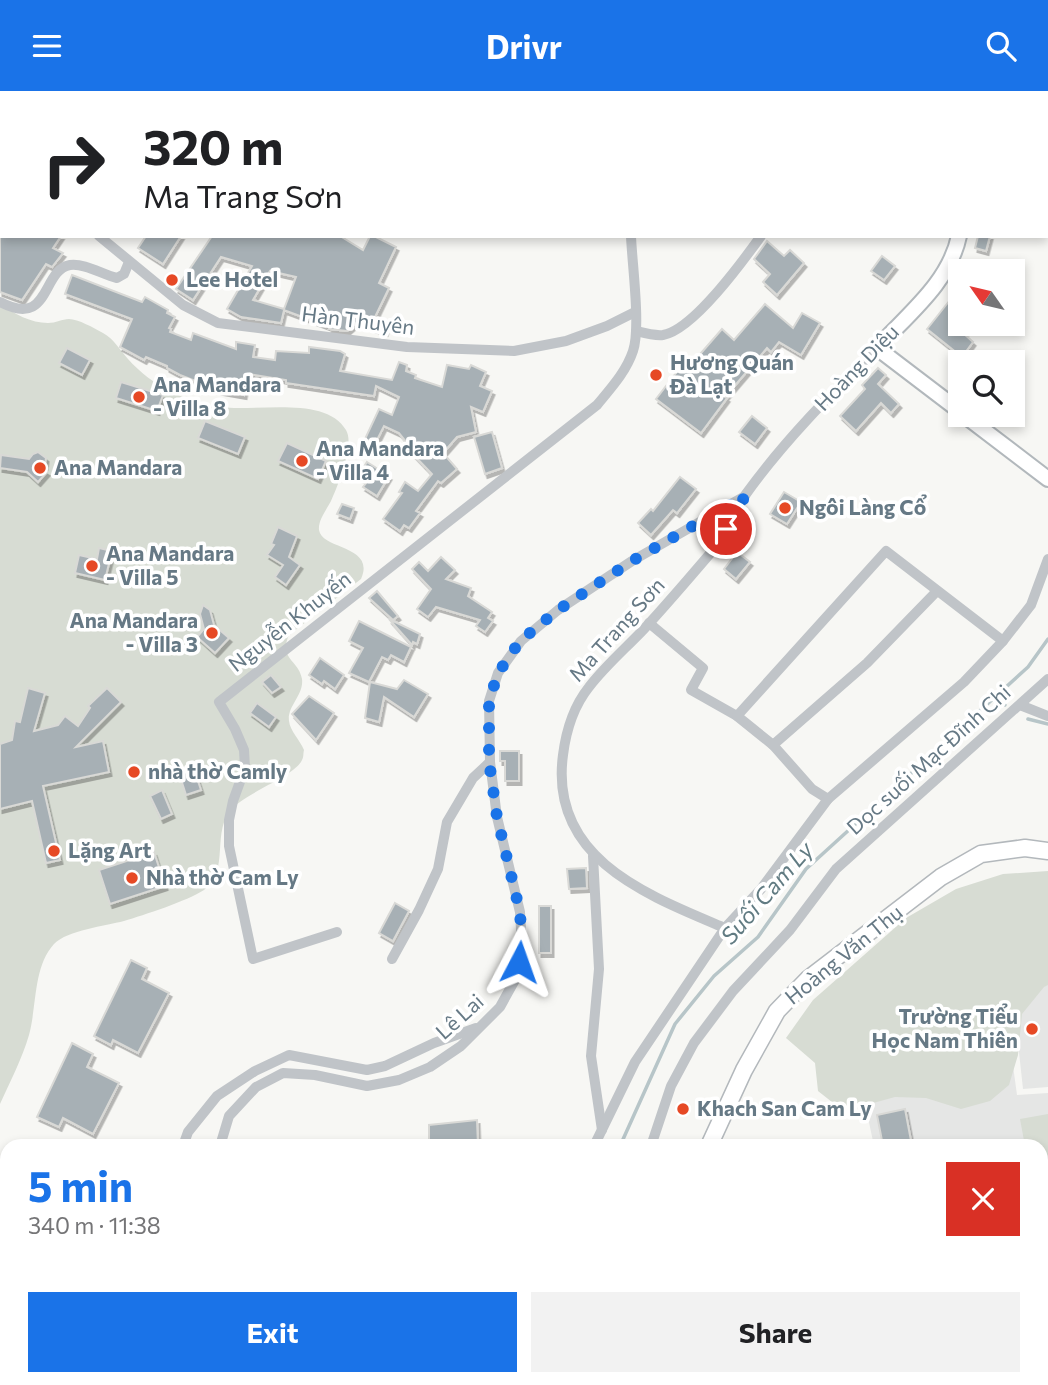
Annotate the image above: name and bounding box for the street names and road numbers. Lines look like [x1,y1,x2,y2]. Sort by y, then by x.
street label: Hàn Thuyên [300,300,416,339]
street label: Hoàng Diệu [809,319,903,415]
street label: Nguyễn Khuyến [222,565,355,676]
street label: Ma Trang Sơn [563,572,669,686]
street label: Dọc suối Mạc Đĩnh Chi [841,679,1015,839]
street label: Hoàng Văn Thụ [779,899,907,1009]
street label: Lê Lai [430,988,488,1044]

